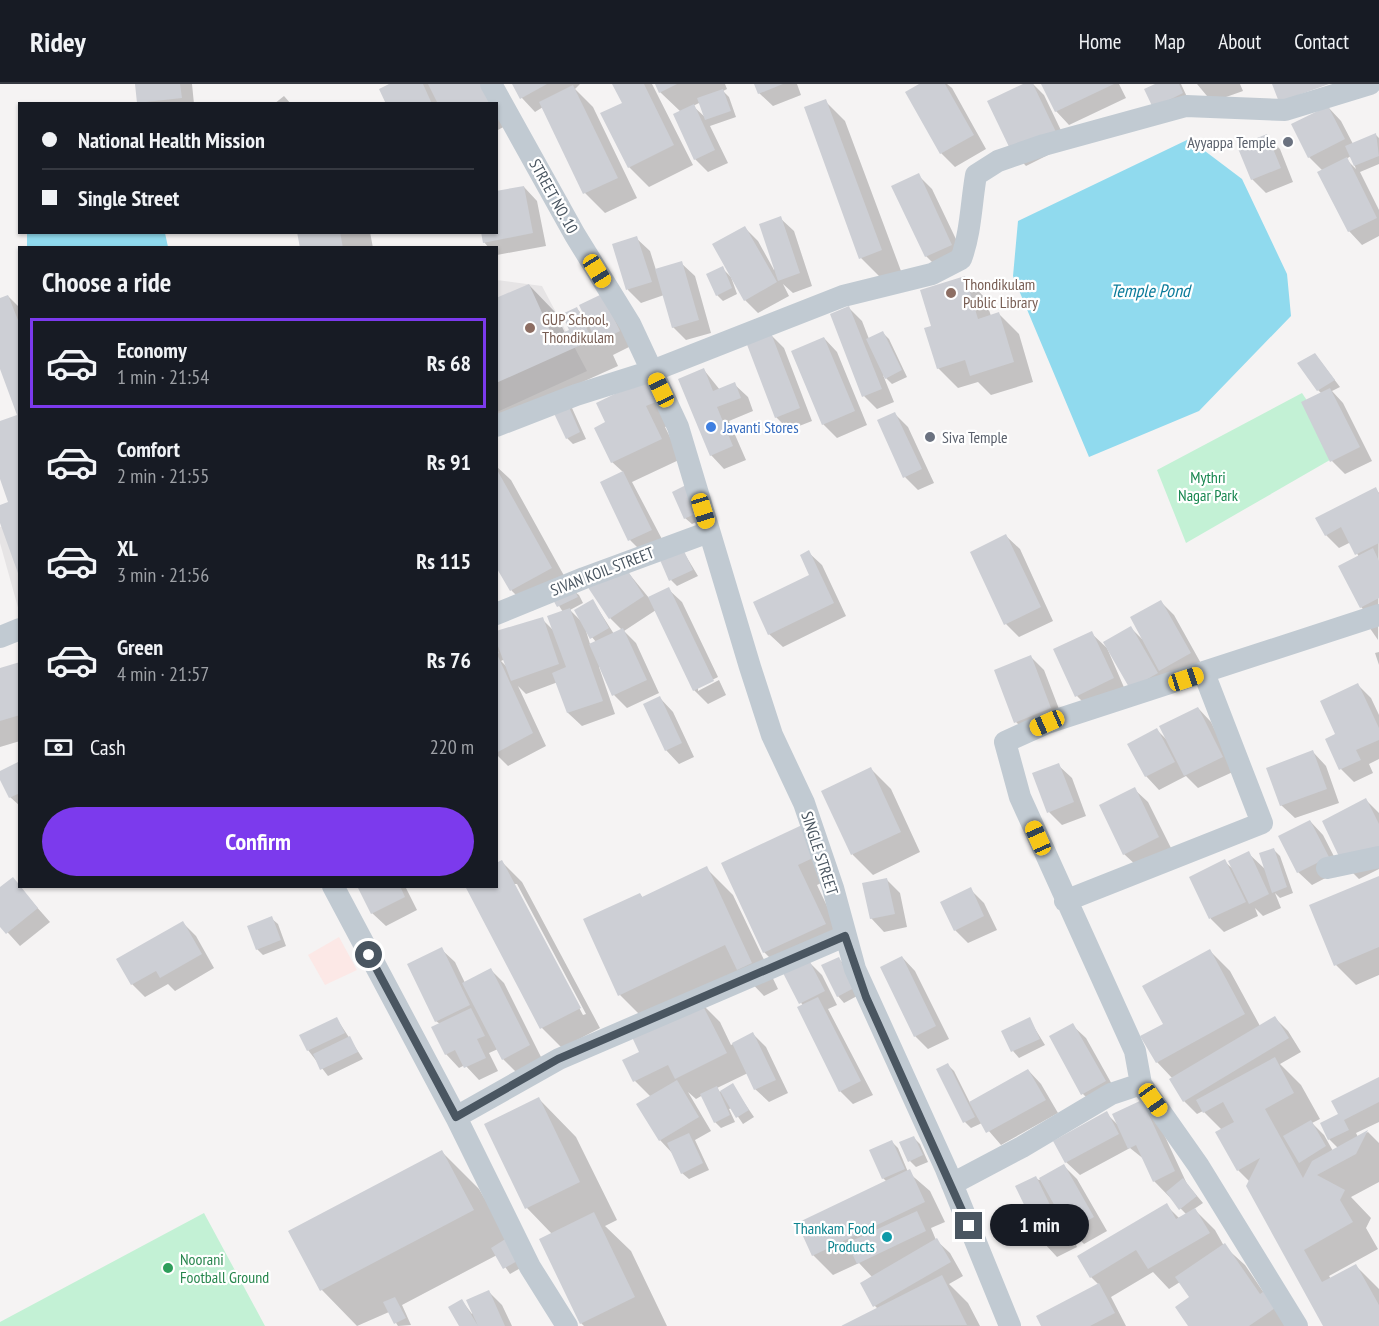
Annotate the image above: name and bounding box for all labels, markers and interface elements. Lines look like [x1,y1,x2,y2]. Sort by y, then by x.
text: Ridey [30,23,86,60]
text: Home [1079,28,1121,55]
text: Map [1154,28,1185,55]
text: About [1218,28,1261,55]
text: Contact [1294,28,1349,55]
text: National Health Mission [78,126,265,154]
place label: Ayyappa Temple [1187,132,1276,152]
marker: Ayyappa Temple [1281,135,1295,149]
street label: STREET NO. 10 [525,155,583,237]
text: Single Street [78,184,179,212]
car [580,251,614,291]
text: Choose a ride [42,265,171,299]
place label: Thondikulam Public Library [963,274,1038,312]
water label: Temple Pond [1110,279,1192,302]
marker: Thondikulam Public Library [944,286,958,300]
place label: GUP School, Thondikulam [542,309,614,347]
marker: GUP School, Thondikulam [523,321,537,335]
icon: car [45,336,99,390]
text: Economy [117,336,187,364]
text: Rs 68 [427,349,471,377]
text: 1 min · 21:54 [117,364,209,390]
car [645,370,677,410]
place label: Javanti Stores [722,417,799,437]
marker: Javanti Stores [704,420,718,434]
place label: Siva Temple [942,427,1008,447]
marker: Siva Temple [923,430,937,444]
icon: car [45,435,99,489]
text: Comfort [117,435,180,463]
text: Rs 91 [427,448,471,476]
text: 2 min · 21:55 [117,463,209,489]
park label: Mythri Nagar Park [1178,467,1239,505]
car [689,491,717,531]
icon: car [45,534,99,588]
text: XL [117,534,138,562]
street label: SIVAN KOIL STREET [548,542,656,600]
text: Rs 115 [416,547,471,575]
text: 3 min · 21:56 [117,562,209,588]
icon: car [45,633,99,687]
text: Green [117,633,163,661]
text: Rs 76 [427,646,471,674]
text: 4 min · 21:57 [117,661,209,687]
car [1166,665,1206,693]
car [1027,707,1067,739]
icon: cash [42,731,75,764]
text: Cash [90,733,126,761]
text: 220 m [430,734,474,760]
button: Confirm [42,807,474,876]
street label: SINGLE STREET [797,809,843,897]
car [1022,818,1054,858]
route start [355,941,382,968]
car [1135,1080,1171,1120]
callout: 1 min [990,1205,1089,1247]
route end [955,1212,982,1239]
text: 1 min [1019,1212,1060,1238]
place label: Thankam Food Products [794,1218,875,1256]
marker: Thankam Food Products [880,1230,894,1244]
place label: Noorani Football Ground [180,1249,269,1287]
marker: Noorani Football Ground [161,1261,175,1275]

